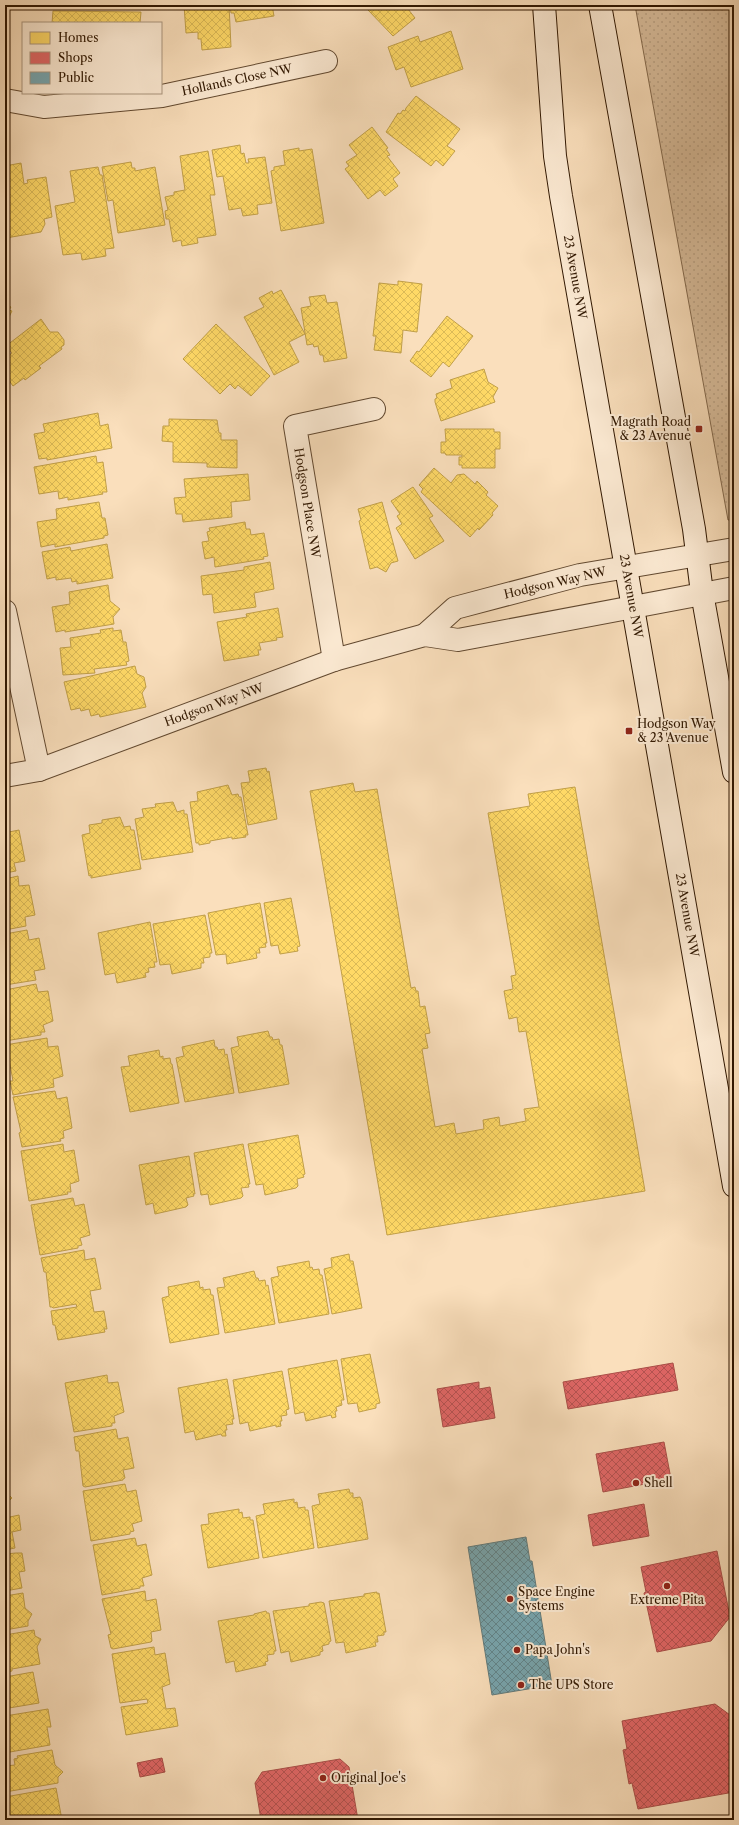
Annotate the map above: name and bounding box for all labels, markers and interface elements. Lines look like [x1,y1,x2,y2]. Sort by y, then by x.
legend [22,22,162,94]
text: Homes [58,30,98,45]
text: Shops [58,50,93,65]
street label: Hollands Close NW [180,60,294,99]
text: Public [58,70,94,85]
street label: 23 Avenue NW [561,234,590,321]
place label: Magrath Road & 23 Avenue [610,414,692,443]
marker: Magrath Road & 23 Avenue [694,424,704,434]
street label: Hodgson Place NW [291,447,324,560]
street label: 23 Avenue NW [617,553,646,640]
street label: Hodgson Way NW [502,563,608,602]
street label: Hodgson Way NW [162,679,266,729]
place label: Hodgson Way & 23 Avenue [637,716,716,745]
marker: Hodgson Way & 23 Avenue [624,726,634,736]
street label: 23 Avenue NW [673,872,702,959]
place label: Shell [644,1475,673,1490]
marker: Shell [631,1478,641,1488]
marker: Extreme Pita [662,1581,672,1591]
place label: Space Engine Systems [518,1584,595,1613]
place label: Extreme Pita [630,1592,705,1607]
marker: Space Engine Systems [505,1594,515,1604]
place label: Papa John's [525,1642,590,1657]
marker: Papa John's [512,1645,522,1655]
place label: The UPS Store [529,1677,614,1692]
marker: The UPS Store [516,1680,526,1690]
place label: Original Joe's [331,1770,406,1785]
marker: Original Joe's [318,1773,328,1783]

